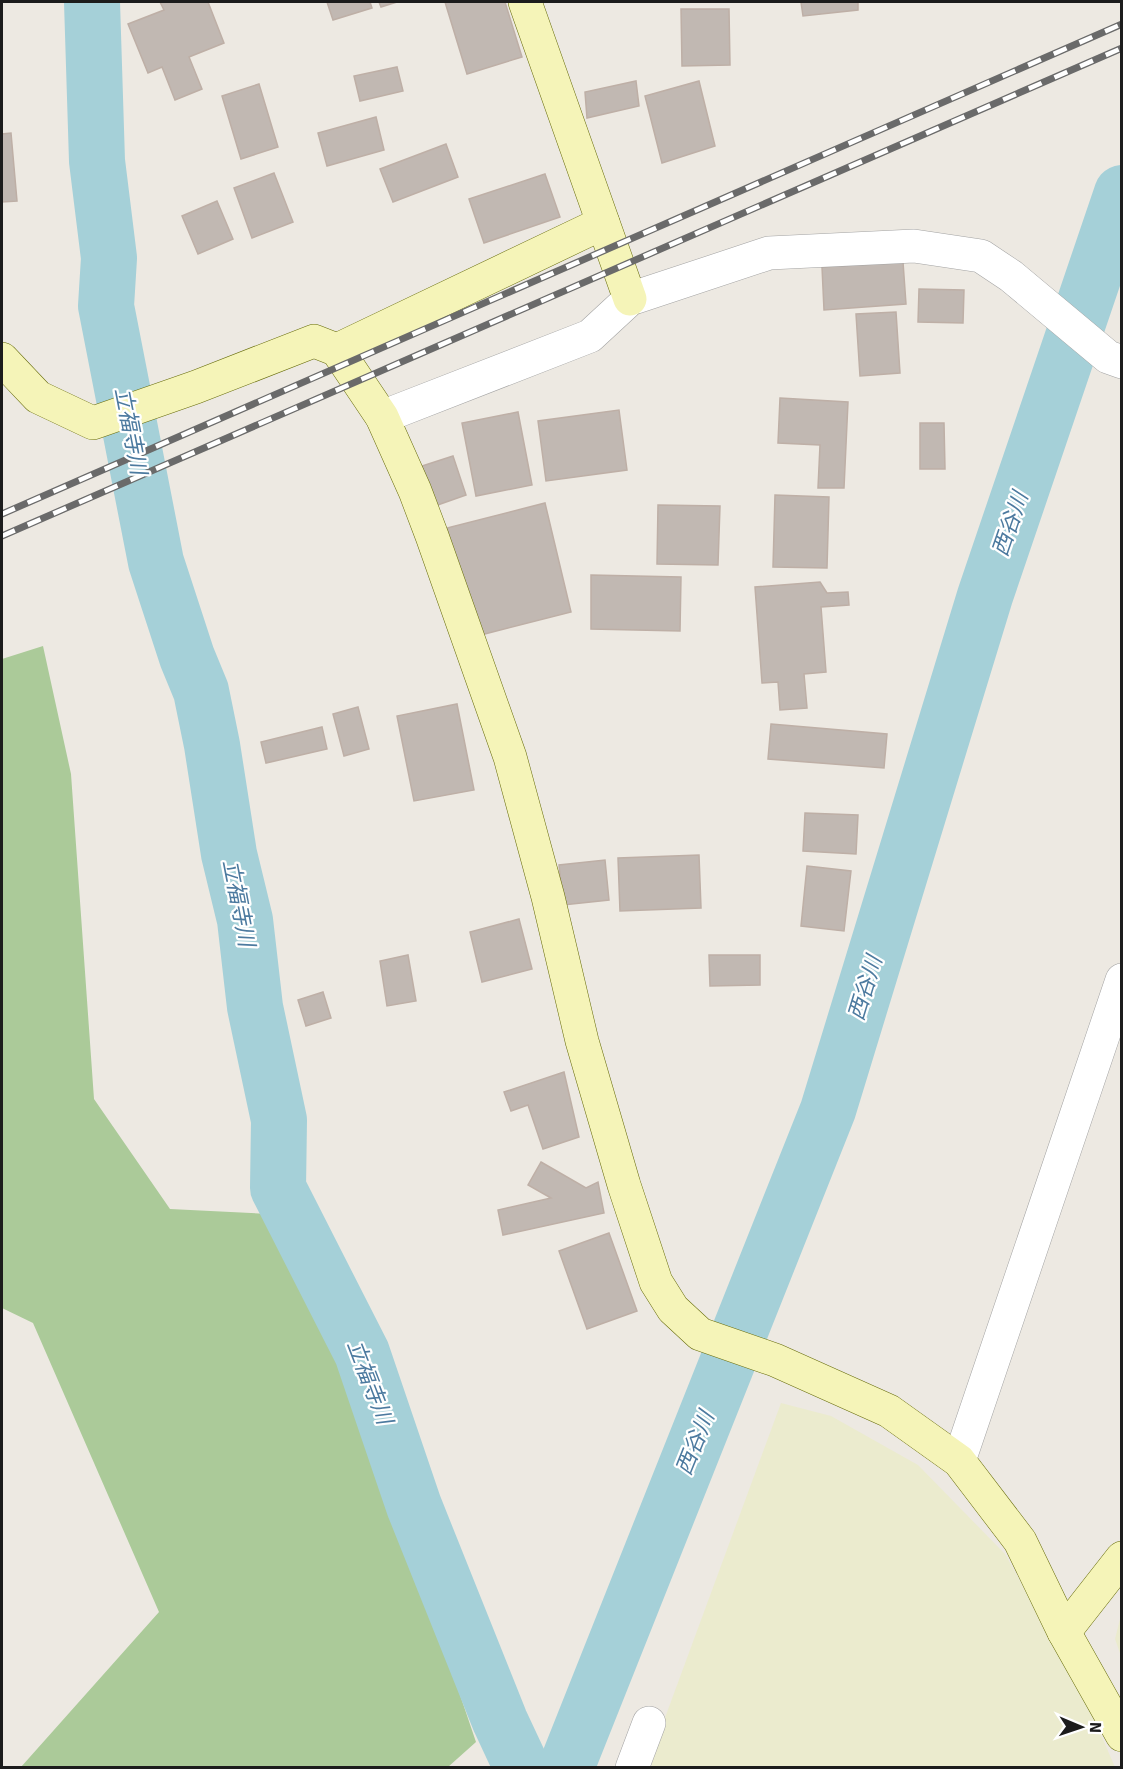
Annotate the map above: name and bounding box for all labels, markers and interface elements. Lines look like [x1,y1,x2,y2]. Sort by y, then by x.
water label: 立福寺川 [109,385,153,479]
water label: 西谷川 [986,487,1034,560]
water label: 立福寺川 [217,857,261,951]
water label: 西谷川 [842,951,888,1024]
water label: 立福寺川 [342,1336,399,1430]
water label: 西谷川 [670,1405,721,1479]
north arrow [1051,1697,1111,1757]
text: N [1085,1722,1105,1733]

